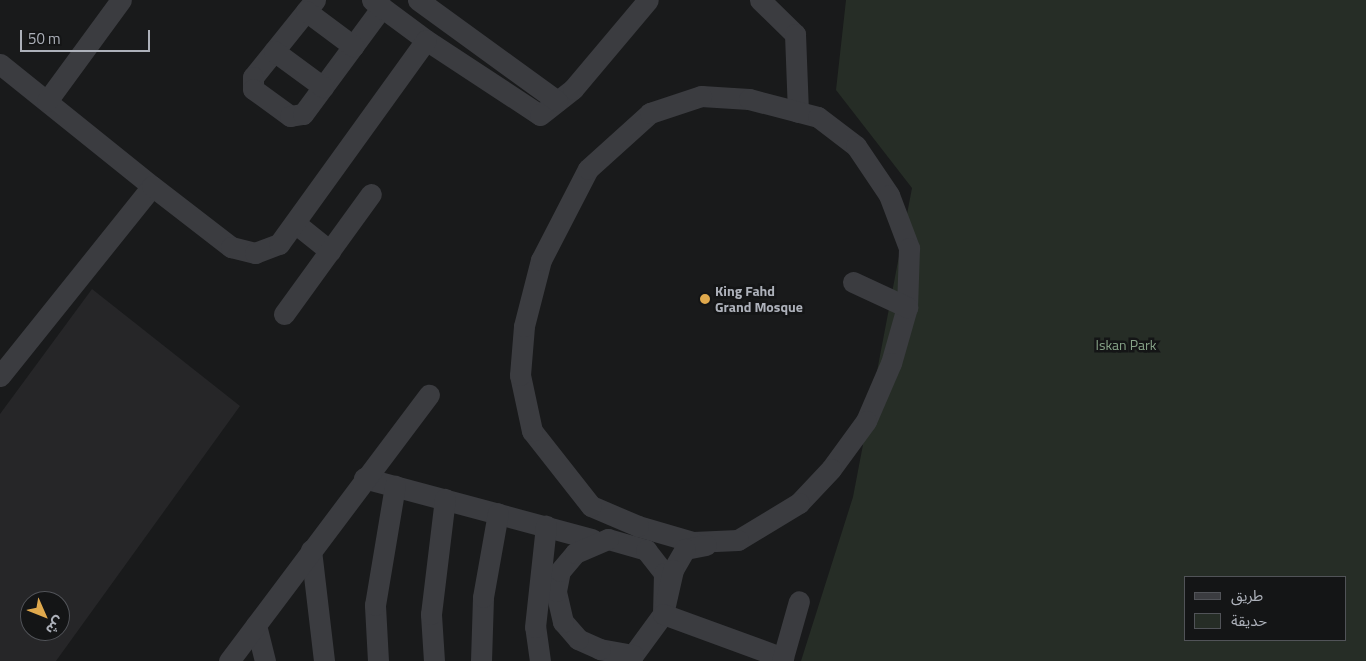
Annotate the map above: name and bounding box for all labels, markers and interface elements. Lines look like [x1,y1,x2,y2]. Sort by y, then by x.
scale bar [22,20,152,52]
text: 50 m [28,27,61,50]
place label: King Fahd Grand Mosque [715,283,803,316]
marker: King Fahd Grand Mosque [699,293,711,305]
park label: Iskan Park [1095,337,1157,353]
legend [1184,576,1346,641]
text: طريق [1231,584,1263,607]
north arrow [20,591,70,641]
text: حديقة [1231,609,1267,632]
text: ش [41,612,70,640]

